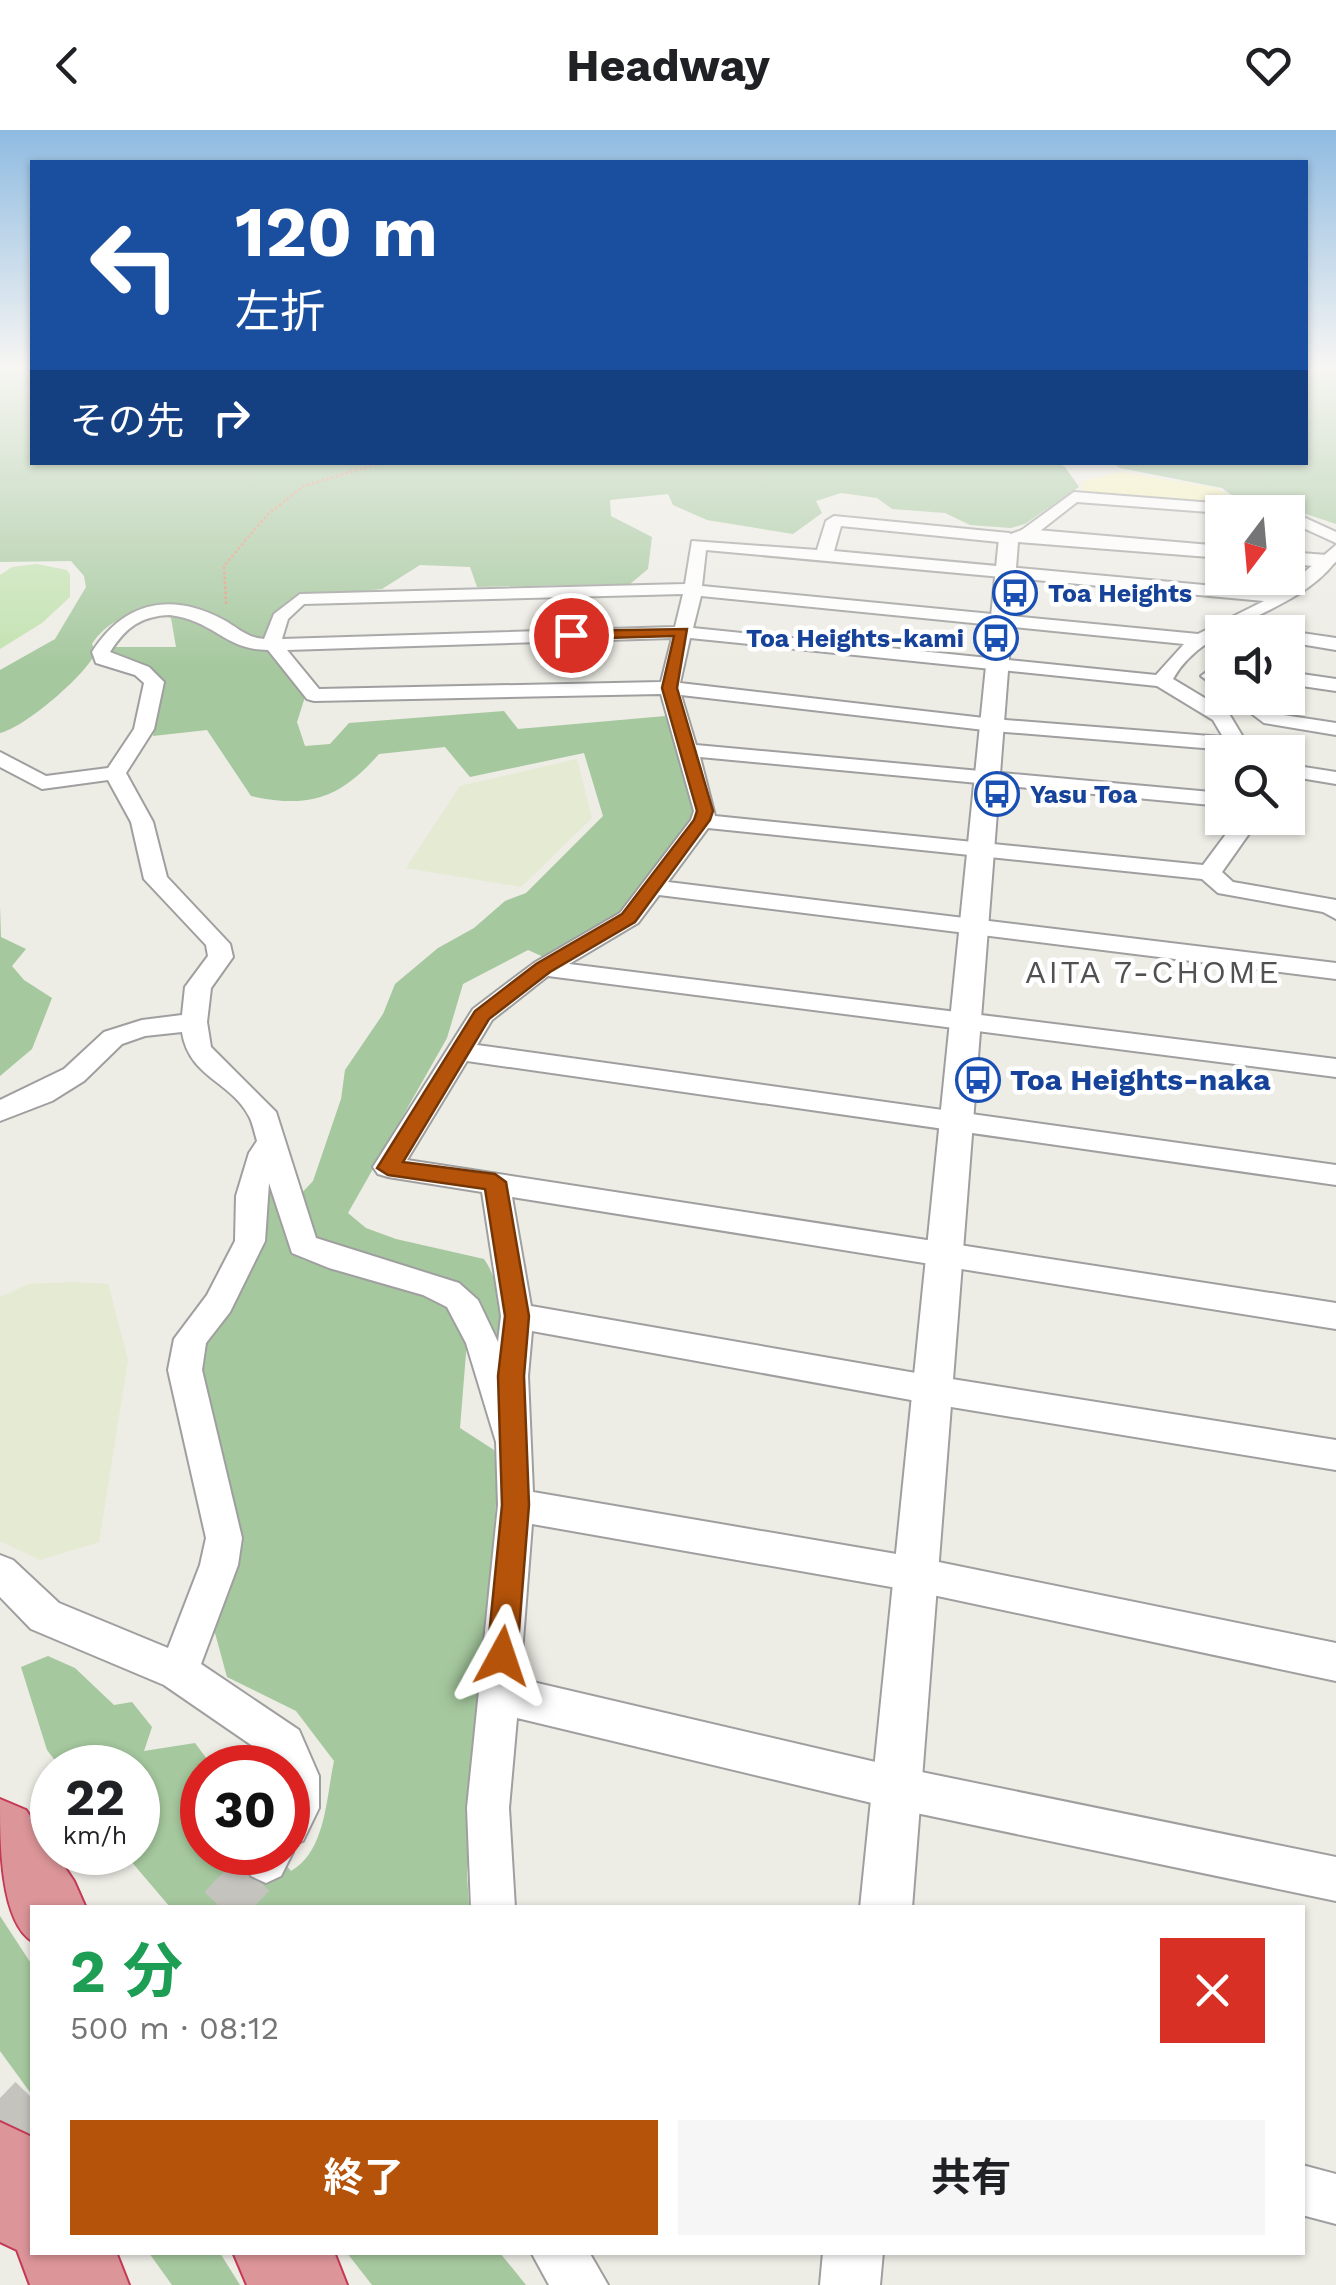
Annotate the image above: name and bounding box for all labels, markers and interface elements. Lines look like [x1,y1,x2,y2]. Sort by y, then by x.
icon: back [40,38,95,93]
icon: heart [1241,38,1296,93]
text: Headway [566,39,770,92]
text: 120 m [235,191,438,273]
icon: left [70,200,200,330]
text: 左折 [235,285,325,338]
icon: right [204,390,259,445]
text: その先 [70,399,184,443]
north arrow [1205,495,1305,595]
map controls [1205,495,1305,835]
bus stop icon: Toa Heights [992,570,1038,616]
place label: Toa Heights [1048,579,1192,608]
pin [529,593,614,678]
icon: arrive [544,608,599,663]
bus stop icon: Toa Heights-kami [973,615,1019,661]
button: sound [1205,615,1305,715]
place label: Toa Heights-kami [746,624,964,653]
button: search [1205,735,1305,835]
bus stop icon: Yasu Toa [974,771,1020,817]
place label: Yasu Toa [1030,780,1138,809]
district label: AITA 7-CHOME [1025,953,1281,991]
bus stop icon: Toa Heights-naka [955,1057,1001,1103]
place label: Toa Heights-naka [1010,1062,1271,1097]
position arrow [450,1604,554,1708]
speed limit sign: 30 [180,1745,310,1875]
text: 22 [65,1768,125,1827]
text: km/h [63,1821,127,1850]
text: 2 分 [70,1936,183,2007]
button: close [1160,1938,1265,2043]
text: 500 m · 08:12 [70,2009,279,2047]
button: 終了 [70,2120,658,2235]
button: 共有 [678,2120,1265,2235]

